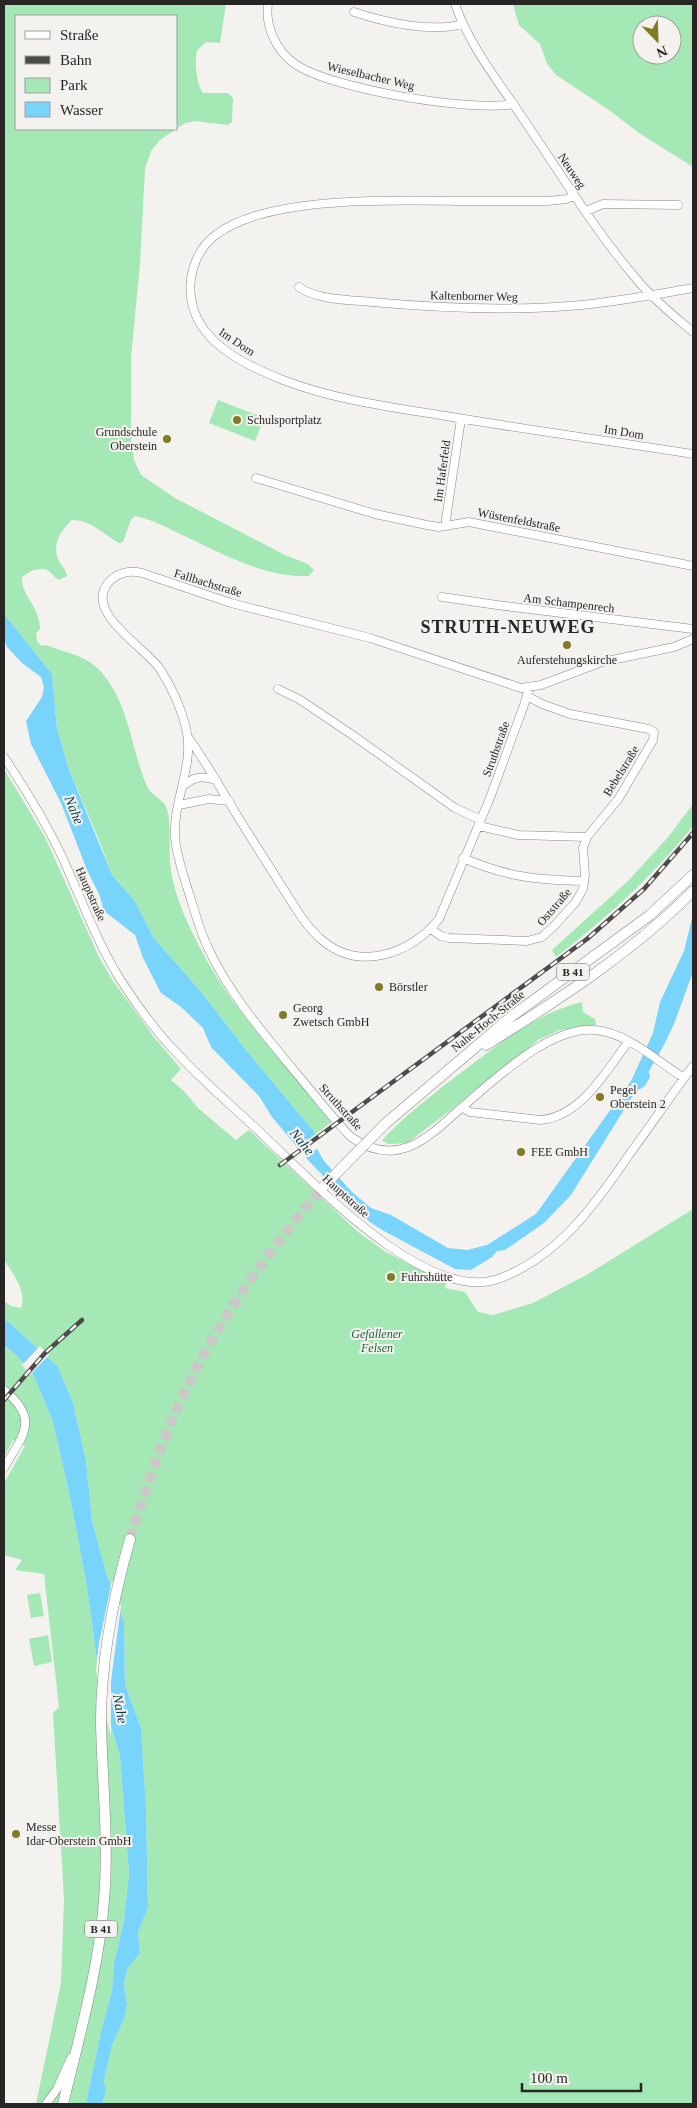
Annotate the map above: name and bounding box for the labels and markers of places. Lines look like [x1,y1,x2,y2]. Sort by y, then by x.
place label: Schulsportplatz [247,413,322,427]
marker: Schulsportplatz [231,414,243,426]
place label: Grundschule Oberstein [96,425,157,453]
marker: Grundschule Oberstein [161,433,173,445]
marker: Auferstehungskirche [561,639,573,651]
place label: Auferstehungskirche [517,653,617,667]
place label: Börstler [389,980,428,994]
marker: Börstler [373,981,385,993]
place label: Georg Zwetsch GmbH [293,1001,370,1029]
marker: Georg Zwetsch GmbH [277,1009,289,1021]
place label: Pegel Oberstein 2 [610,1083,666,1111]
marker: Pegel Oberstein 2 [594,1091,606,1103]
place label: FEE GmbH [531,1145,588,1159]
marker: FEE GmbH [515,1146,527,1158]
place label: Fuhrshütte [401,1270,452,1284]
marker: Fuhrshütte [385,1271,397,1283]
place label: Messe Idar-Oberstein GmbH [26,1820,132,1848]
marker: Messe Idar-Oberstein GmbH [10,1828,22,1840]

